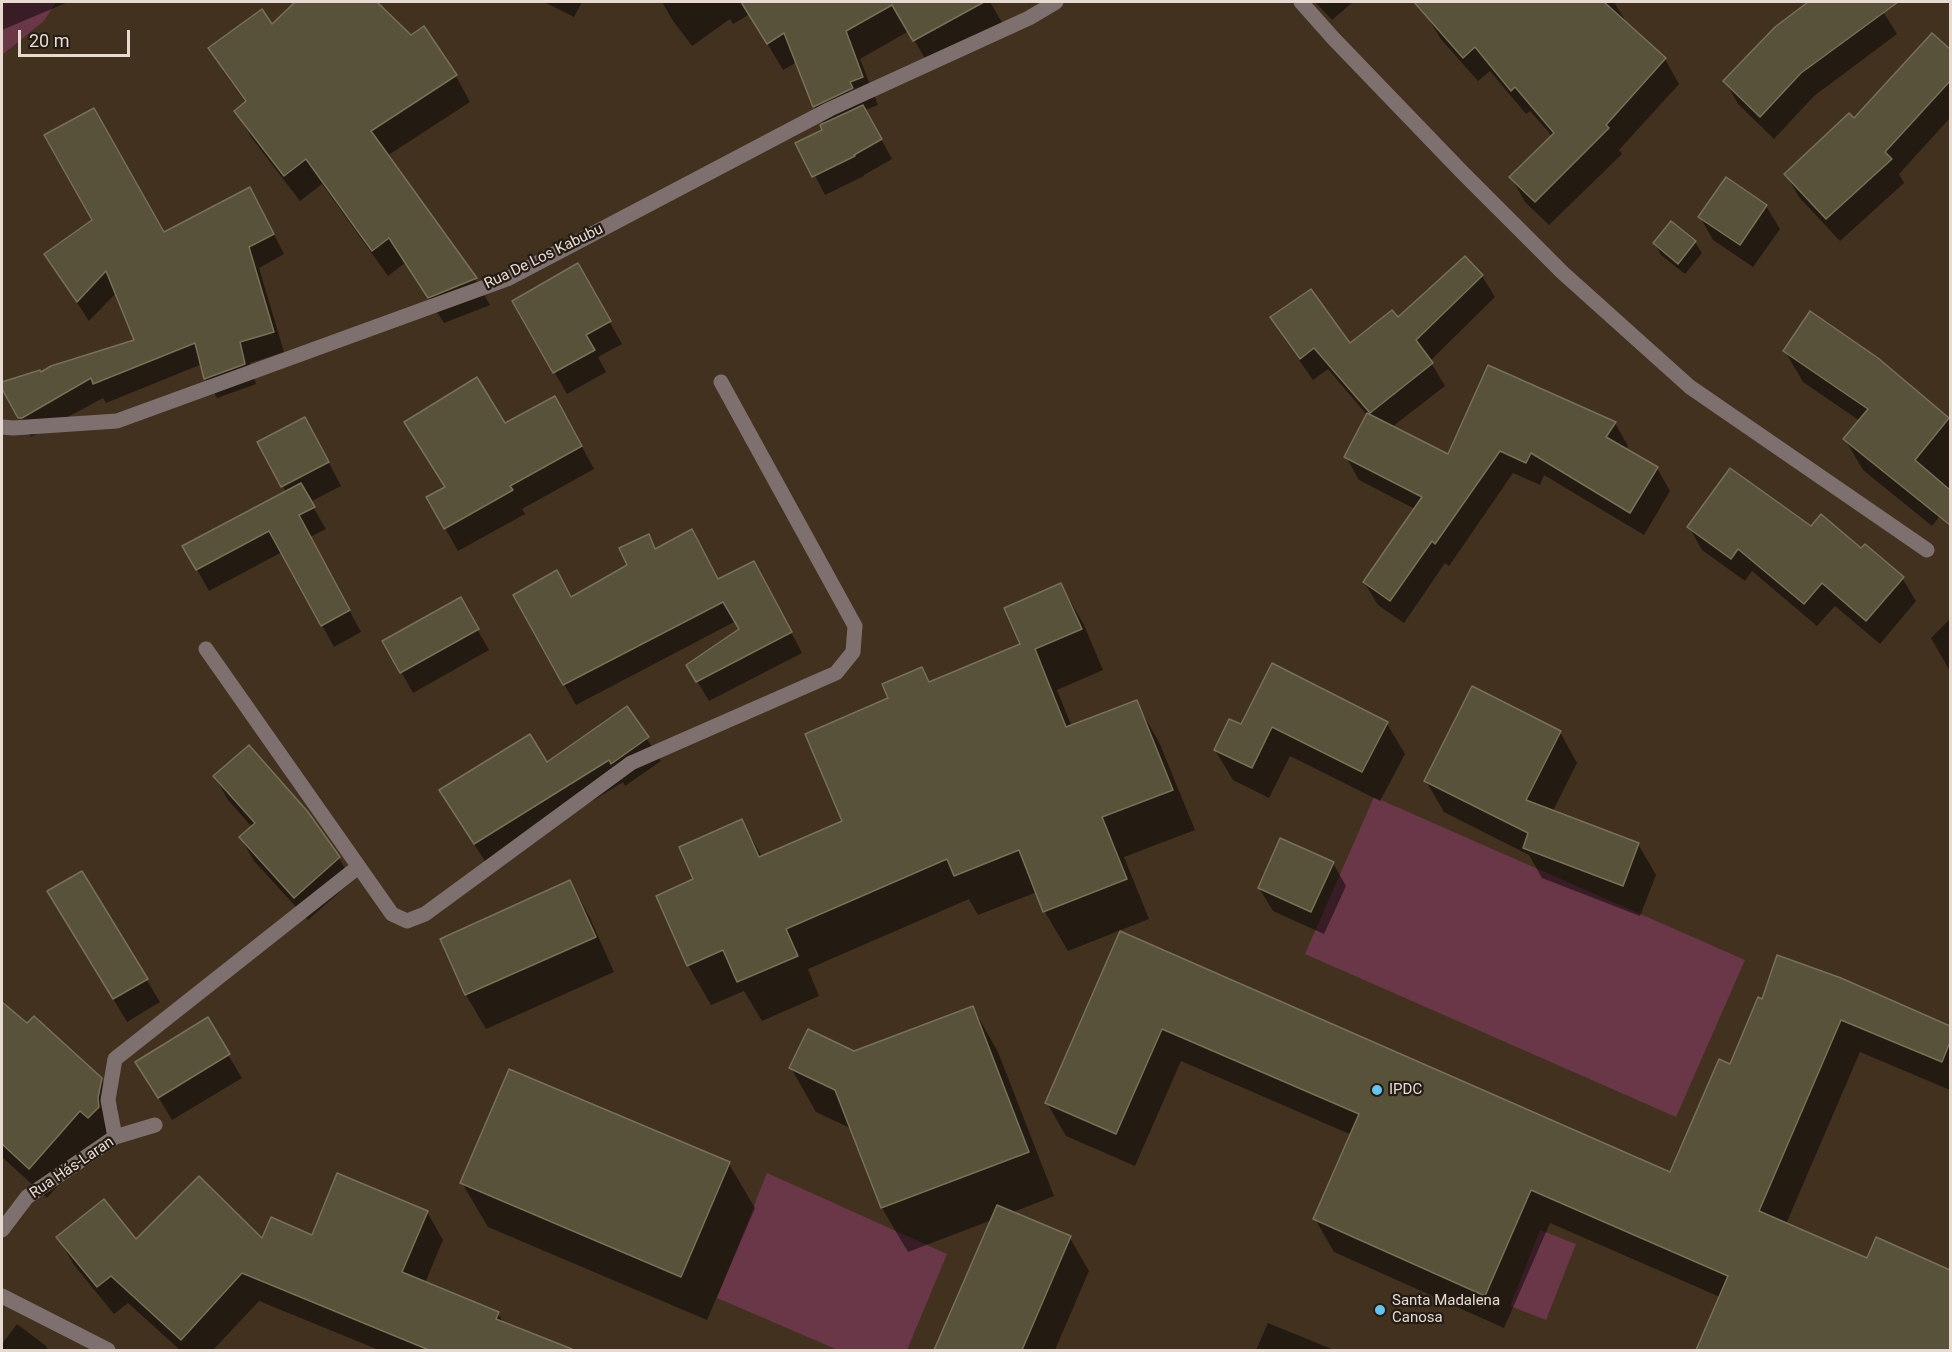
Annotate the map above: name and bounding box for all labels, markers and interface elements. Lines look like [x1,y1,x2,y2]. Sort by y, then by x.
scale bar [21,18,134,56]
text: 20 m [29,30,69,51]
street label: Rua De Los Kabubu [482,220,606,294]
place label: IPDC [1389,1081,1422,1099]
marker: IPDC [1370,1083,1384,1097]
street label: Rua Hás-Laran [27,1133,117,1203]
place label: Santa Madalena Canosa [1392,1292,1500,1327]
marker: Santa Madalena Canosa [1373,1303,1387,1317]

